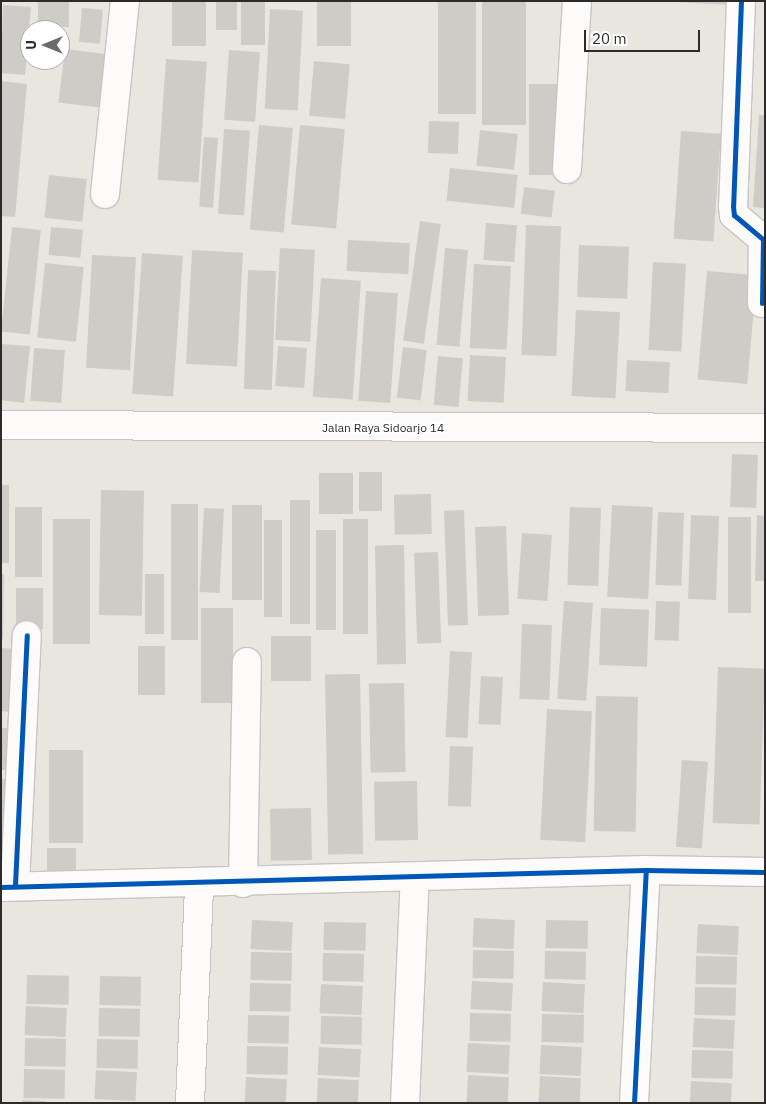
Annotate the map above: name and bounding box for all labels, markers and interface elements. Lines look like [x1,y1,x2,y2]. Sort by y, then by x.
north arrow [20,20,70,70]
scale bar [586,20,702,52]
text: 20 m [592,29,627,48]
text: U [22,40,40,50]
street label: Jalan Raya Sidoarjo 14 [322,421,444,435]

